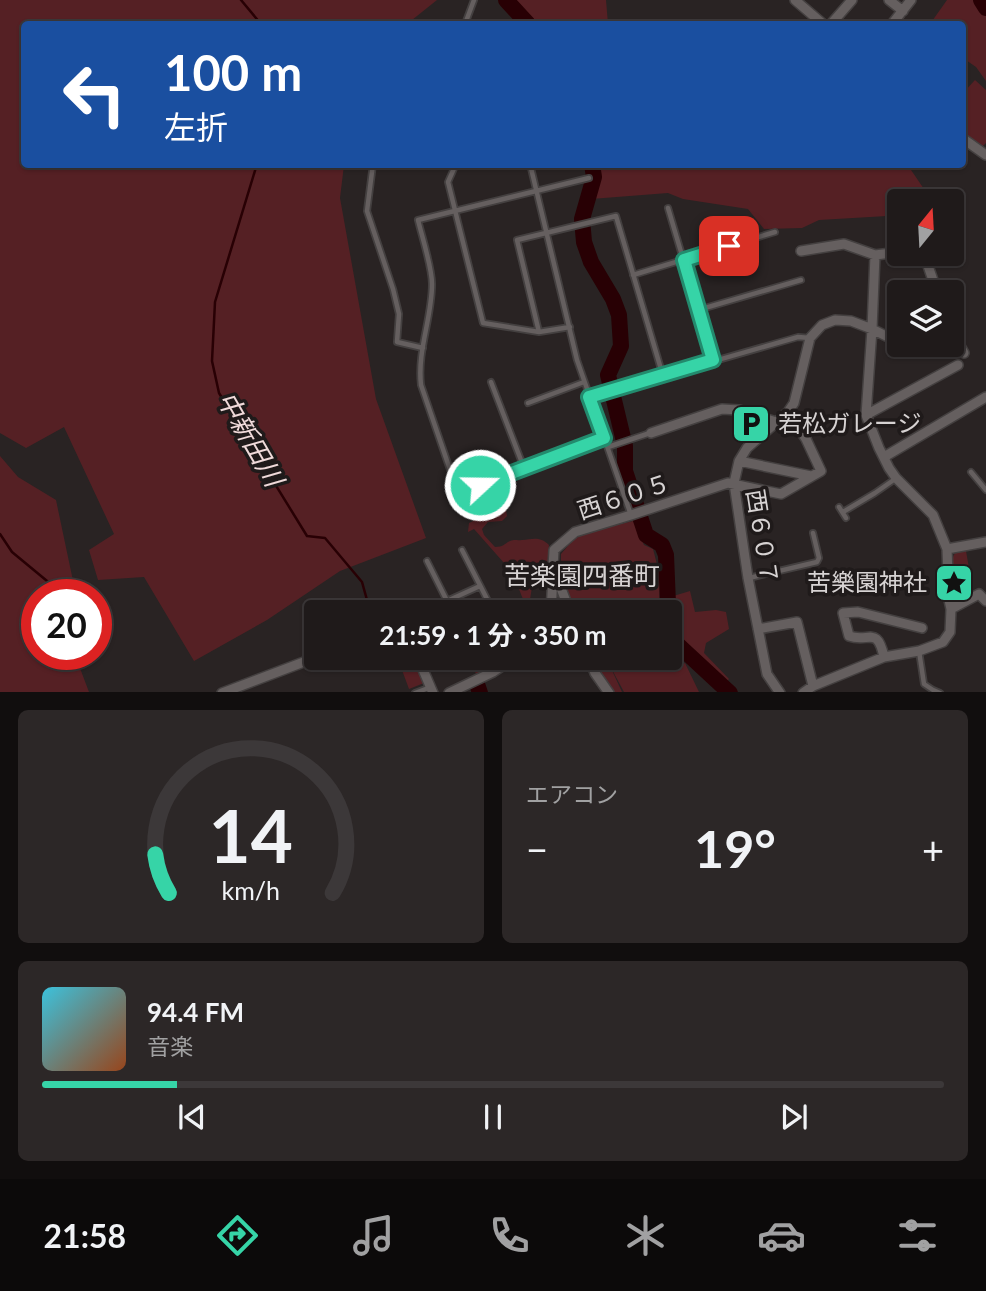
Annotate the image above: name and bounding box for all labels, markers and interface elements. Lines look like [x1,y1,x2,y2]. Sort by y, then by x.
text: 100 m [164,43,302,101]
icon: left [49,49,140,140]
text: 左折 [164,107,228,146]
north arrow [887,189,964,266]
map controls [887,189,964,357]
pin [699,216,759,276]
icon: arrive [710,227,748,265]
button: layers [887,280,964,357]
water label: 中新田川 [211,385,292,494]
parking icon: 若松ガレージ [730,403,772,445]
place label: 若松ガレージ [778,408,922,437]
position arrow [443,448,517,522]
street label: 西６０５ [573,467,674,524]
street label: 西６０７ [742,487,785,586]
district label: 苦楽園四番町 [504,559,660,591]
place icon: 苦樂園神社 [933,562,975,604]
place label: 苦樂園神社 [807,567,927,596]
speed limit sign: 20 [21,579,112,670]
text: 21:59 · 1 分 · 350 m [379,619,607,651]
text: エアコン [526,780,618,808]
text: 14 [209,791,293,879]
text: 19° [694,817,776,879]
text: − [526,826,548,872]
text: + [922,826,944,872]
text: km/h [222,874,280,904]
text: 94.4 FM [147,996,244,1028]
text: 音楽 [147,1032,193,1060]
icon: previous [173,1098,211,1136]
icon: pause [474,1098,512,1136]
icon: next [775,1098,813,1136]
icon: directions [213,1211,262,1260]
icon: music [349,1211,398,1260]
icon: phone [485,1211,534,1260]
icon: climate [621,1211,670,1260]
icon: car [757,1211,806,1260]
icon: filters [893,1211,942,1260]
text: 21:58 [44,1216,126,1255]

